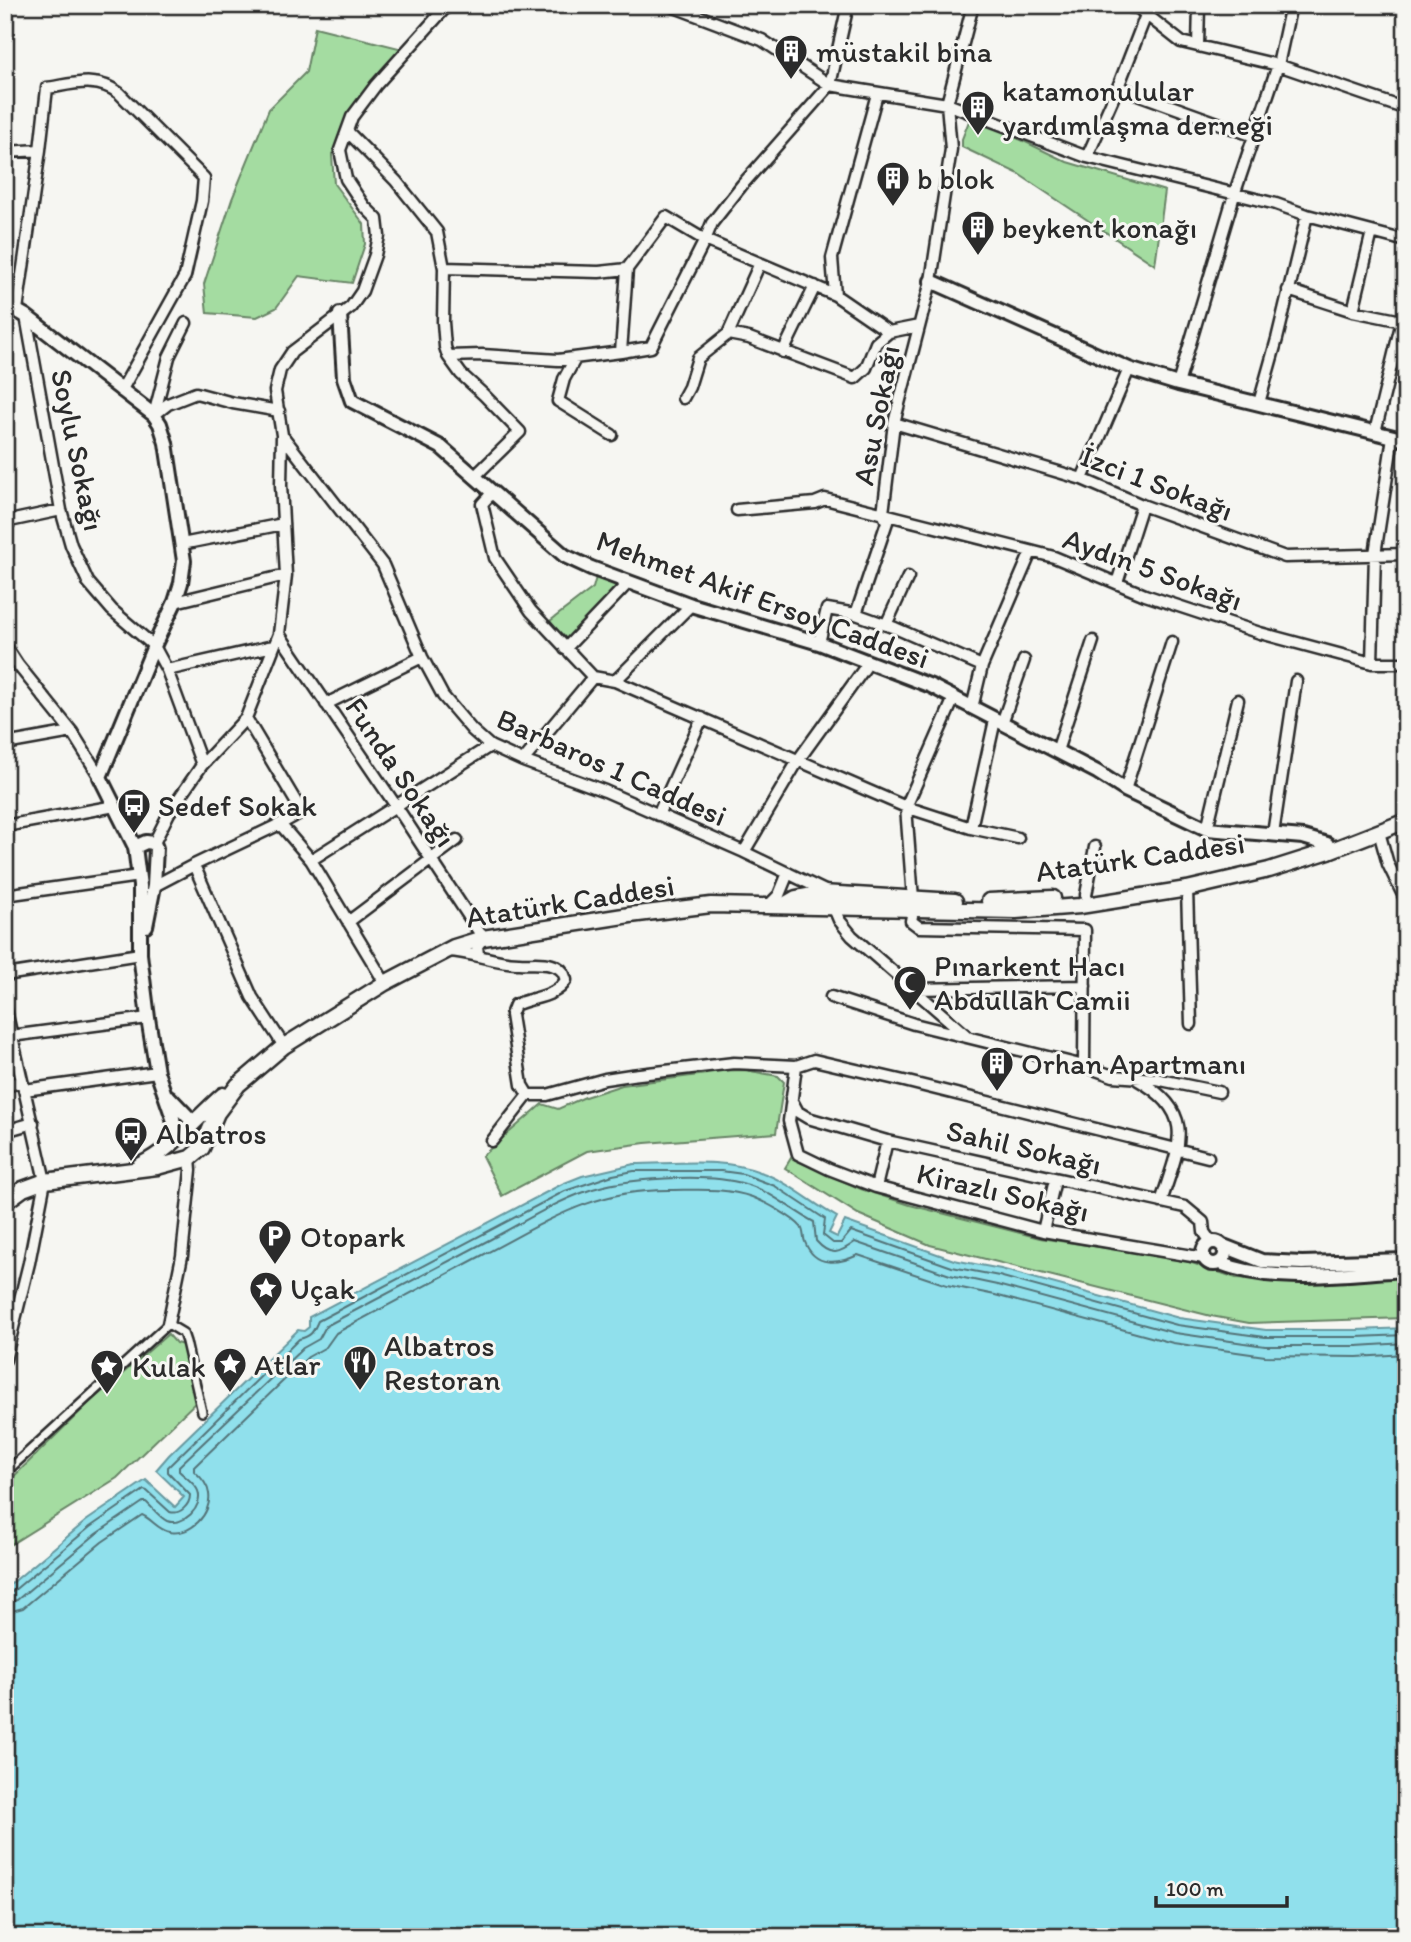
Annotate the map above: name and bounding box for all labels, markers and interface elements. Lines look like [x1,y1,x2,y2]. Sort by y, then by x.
building icon: müstakil bina [772,32,810,81]
place label: müstakil bina [816,33,993,70]
place label: katamonulular yardımlaşma derneği [1002,72,1273,143]
building icon: katamonulular yardımlaşma derneği [959,88,997,137]
building icon: b blok [874,159,912,208]
place label: b blok [917,160,995,197]
building icon: beykent konağı [959,208,997,257]
place label: beykent konağı [1002,209,1197,246]
street label: Asu Sokağı [844,342,908,488]
street label: Soylu Sokağı [43,366,113,534]
street label: İzci 1 Sokağı [1076,437,1238,529]
street label: Aydın 5 Sokağı [1058,519,1248,619]
street label: Mehmet Akif Ersoy Caddesi [592,522,934,676]
street label: Funda Sokağı [337,690,465,854]
street label: Barbaros 1 Caddesi [491,700,733,834]
bus stop icon: Sedef Sokak [115,786,153,835]
place label: Sedef Sokak [158,787,317,824]
street label: Atatürk Caddesi [1033,824,1247,890]
street label: Atatürk Caddesi [463,866,677,936]
place label: Pınarkent Hacı Abdullah Camii [934,947,1131,1018]
mosque icon: Pınarkent Hacı Abdullah Camii [891,963,929,1012]
building icon: Orhan Apartmanı [978,1044,1016,1093]
place label: Orhan Apartmanı [1021,1045,1246,1082]
street label: Sahil Sokağı [943,1111,1105,1183]
bus stop icon: Albatros [112,1114,150,1163]
place label: Albatros [156,1115,267,1152]
street label: Kirazlı Sokağı [913,1154,1093,1230]
parking icon: Otopark [256,1217,294,1266]
place label: Otopark [300,1218,406,1255]
place icon: Uçak [247,1269,285,1318]
place label: Uçak [290,1270,355,1307]
place label: Albatros Restoran [384,1327,501,1398]
restaurant icon: Albatros Restoran [341,1343,379,1392]
place icon: Atlar [211,1345,249,1394]
place label: Atlar [254,1346,321,1383]
place icon: Kulak [88,1347,126,1396]
place label: Kulak [132,1348,206,1385]
scale bar [1156,1865,1287,1909]
text: 100 m [1166,1876,1224,1901]

